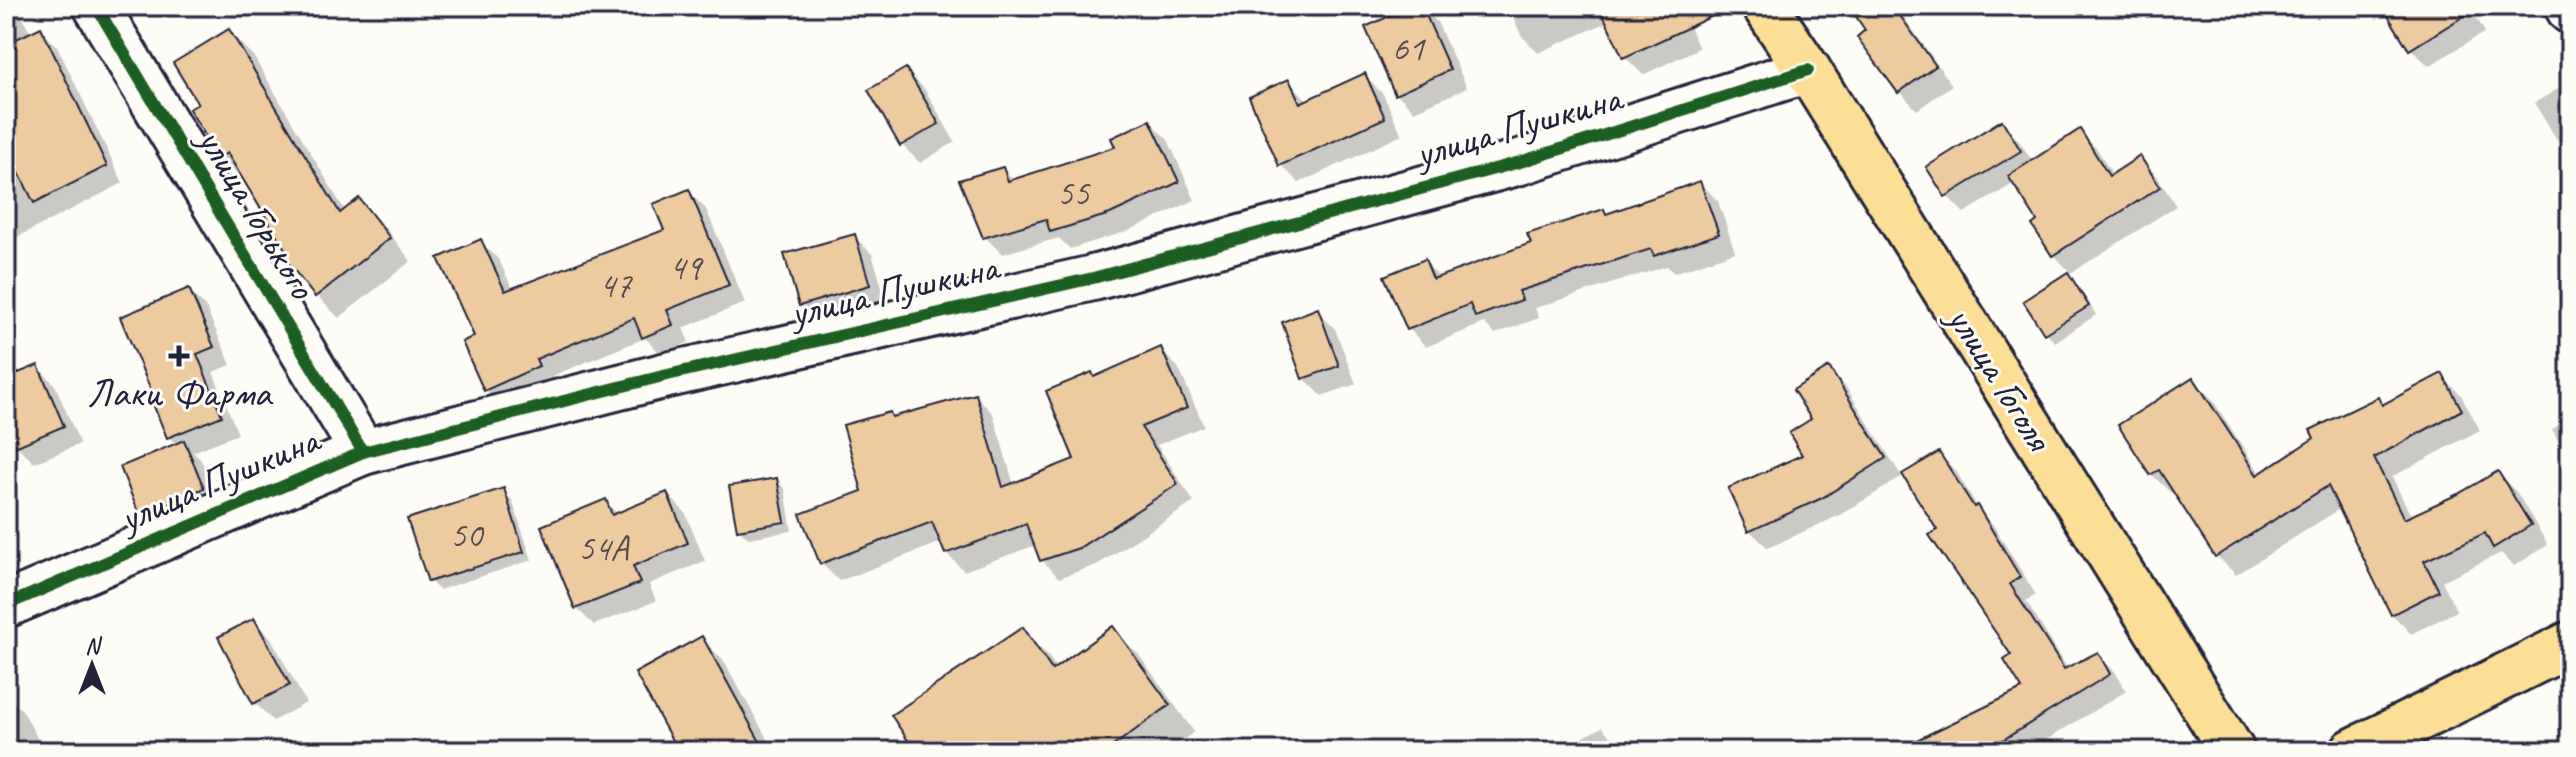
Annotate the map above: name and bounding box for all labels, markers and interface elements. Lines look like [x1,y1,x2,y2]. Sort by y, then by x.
house number: 61 [1392,25,1426,71]
street label: улица Пушкина [1408,72,1630,180]
street label: улица Горького [186,117,328,309]
house number: 55 [1057,170,1091,216]
street label: улица Пушкина [784,241,1006,339]
house number: 49 [669,244,704,290]
house number: 47 [599,262,633,308]
street label: улица Гоголя [1935,295,2065,462]
marker: Лаки Фарма [170,347,188,365]
place label: Лаки Фарма [87,368,274,418]
street label: улица Пушкина [110,413,329,544]
house number: 50 [450,512,485,558]
house number: 54А [578,525,630,571]
north arrow [52,625,132,705]
text: N [85,632,102,660]

